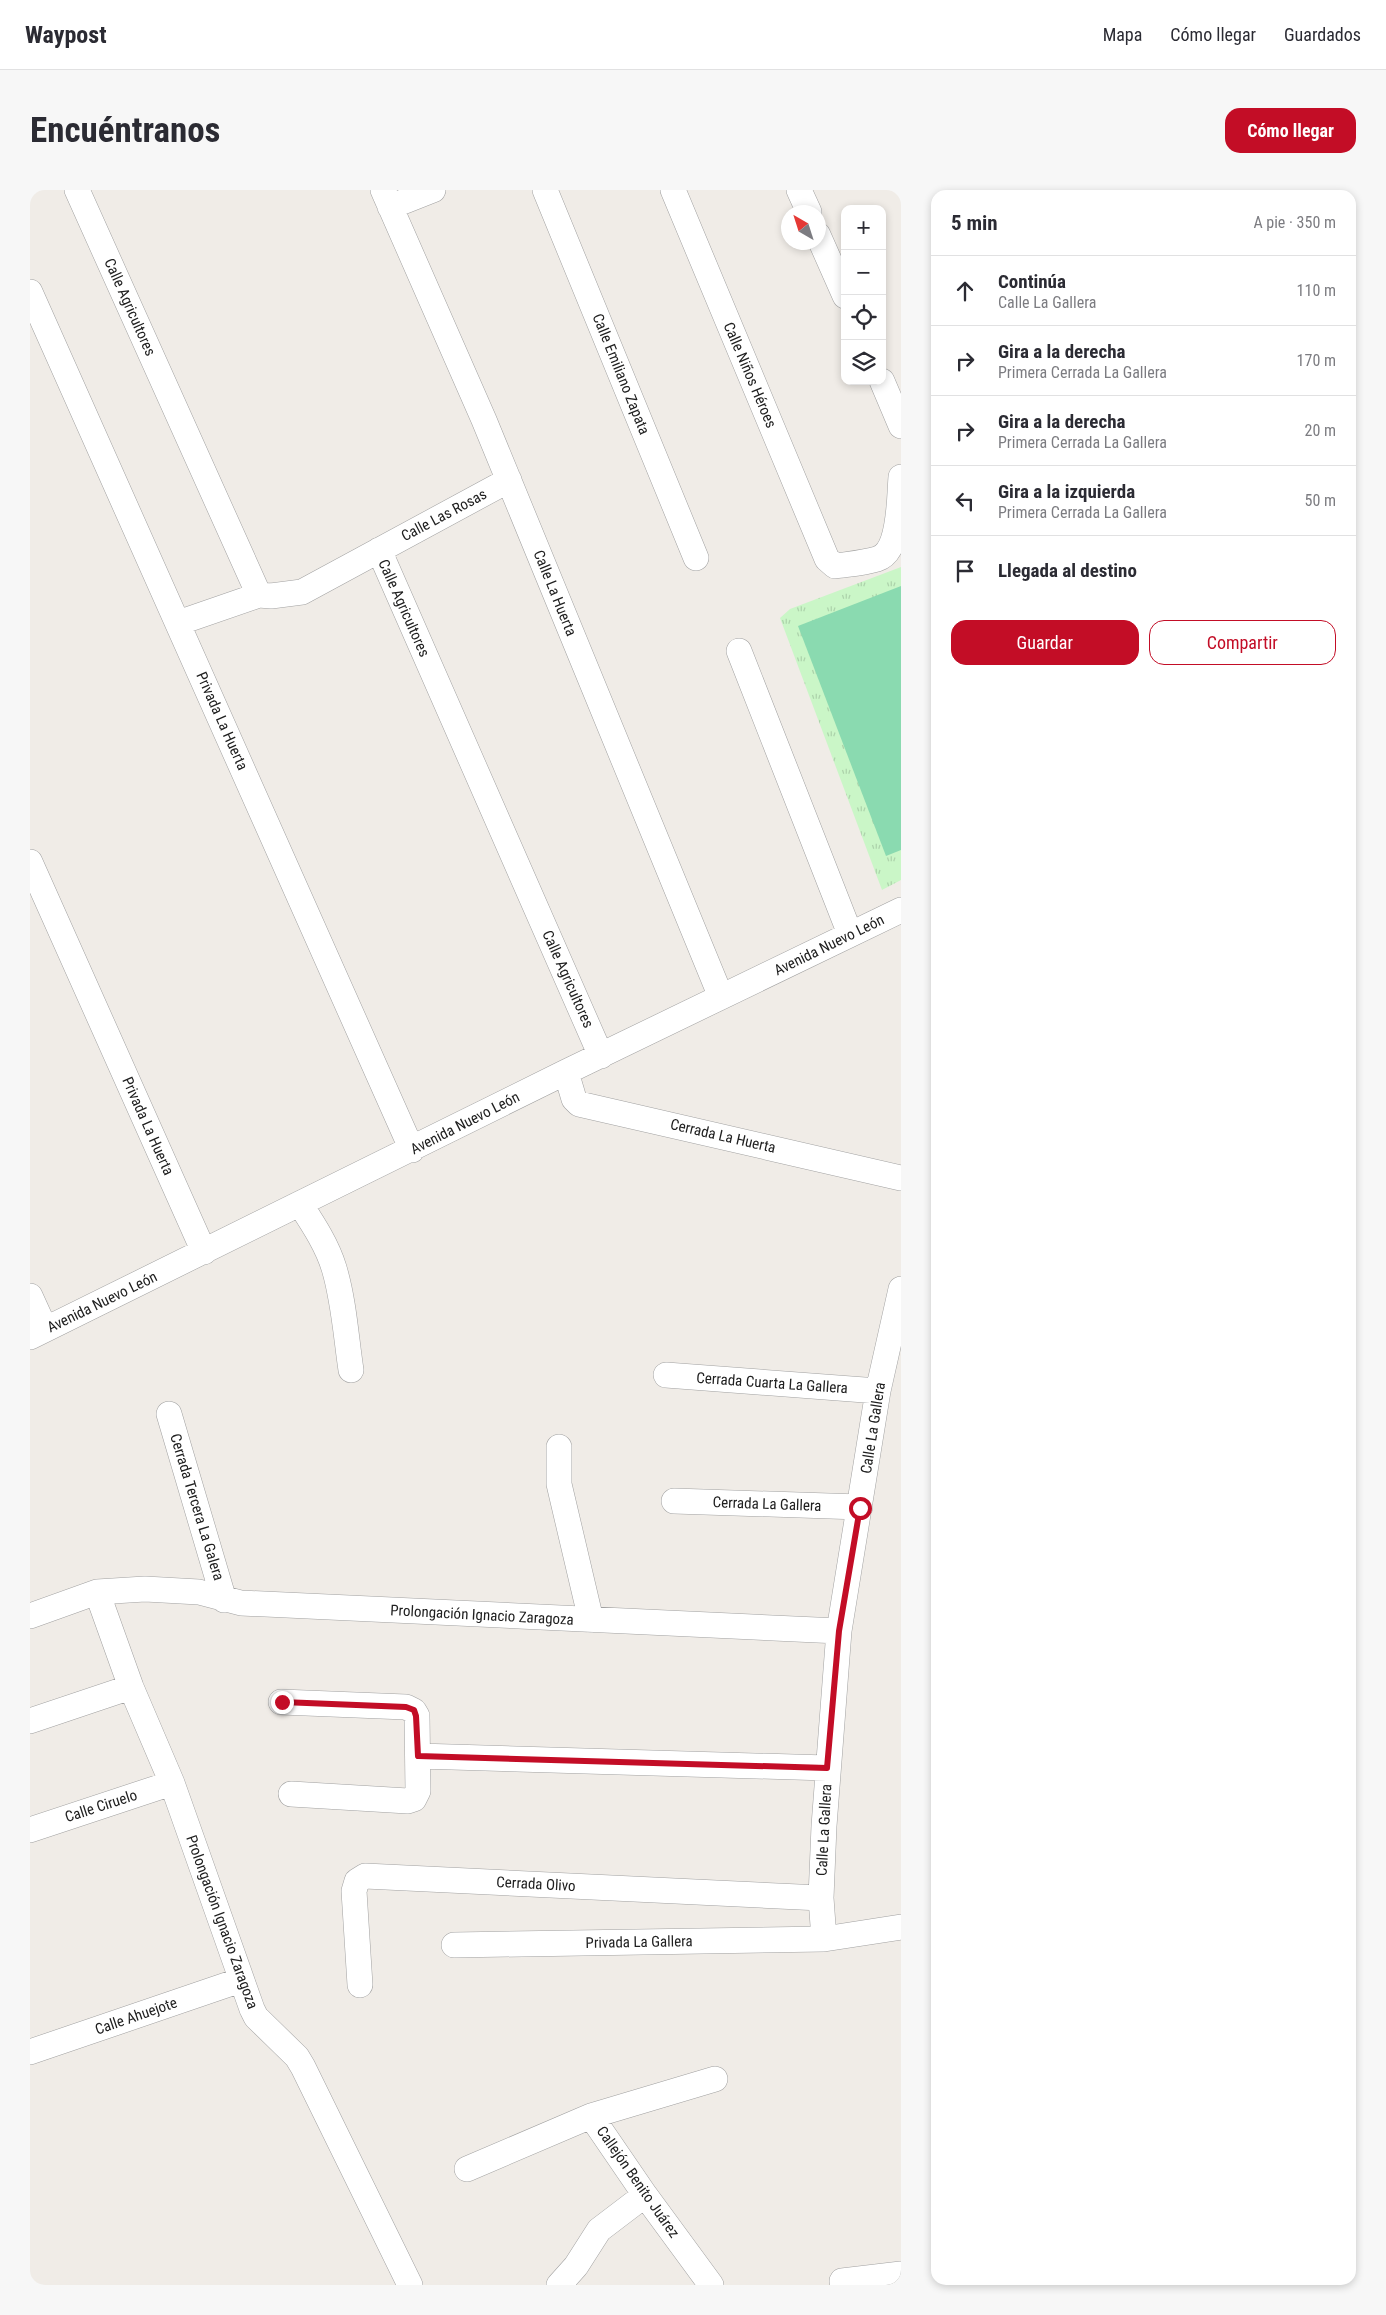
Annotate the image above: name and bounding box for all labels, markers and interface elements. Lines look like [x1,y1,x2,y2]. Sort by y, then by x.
text: Waypost [25,21,107,49]
text: Mapa [1103,24,1142,45]
text: Cómo llegar [1170,24,1256,45]
text: Guardados [1284,24,1361,45]
button: Cómo llegar [1225,108,1356,153]
text: Encuéntranos [30,110,221,151]
north arrow [781,205,826,250]
map controls [841,205,886,385]
button: + [841,205,886,250]
text: 5 min [951,211,998,235]
text: A pie · 350 m [1253,213,1336,232]
button: − [841,250,886,295]
street label: Calle Agricultores [100,255,160,359]
text: Continúa [998,270,1066,293]
icon: ahead [951,277,979,305]
text: 110 m [1297,281,1336,300]
text: Calle La Gallera [998,293,1096,312]
button: locate [841,295,886,340]
street label: Calle Emiliano Zapata [589,311,653,437]
street label: Calle Niños Héroes [720,319,780,431]
button: layers [841,340,886,385]
text: Gira a la derecha [998,340,1125,363]
icon: right [951,347,979,375]
text: 170 m [1297,351,1336,370]
text: Primera Cerrada La Gallera [998,363,1167,382]
text: Gira a la derecha [998,410,1125,433]
icon: right [951,417,979,445]
text: 20 m [1304,421,1336,440]
text: Primera Cerrada La Gallera [998,433,1167,452]
text: Gira a la izquierda [998,480,1135,503]
street label: Calle Las Rosas [398,485,490,545]
icon: left [951,487,979,515]
text: 50 m [1304,491,1336,510]
text: Primera Cerrada La Gallera [998,503,1167,522]
street label: Calle La Huerta [530,547,580,639]
street label: Calle Agricultores [374,556,434,660]
icon: arrive [951,557,979,585]
text: Llegada al destino [998,559,1137,582]
button: Guardar [951,620,1139,665]
button: Compartir [1149,620,1336,665]
street label: Privada La Huerta [192,669,252,773]
street label: Avenida Nuevo León [771,911,887,979]
street label: Calle Agricultores [538,927,598,1031]
street label: Privada La Huerta [118,1074,178,1178]
street label: Avenida Nuevo León [407,1088,523,1158]
street label: Cerrada La Huerta [669,1115,777,1157]
street label: Avenida Nuevo León [44,1268,160,1336]
street label: Cerrada Cuarta La Gallera [696,1369,848,1397]
street label: Calle La Gallera [857,1381,889,1475]
street label: Cerrada Tercera La Galera [166,1431,228,1583]
street label: Cerrada La Gallera [712,1493,822,1515]
route start [849,1497,872,1520]
street label: Prolongación Ignacio Zaragoza [390,1601,574,1629]
route end [271,1691,294,1714]
street label: Calle La Gallera [813,1783,835,1877]
street label: Calle Ciruelo [63,1786,139,1826]
street label: Prolongación Ignacio Zaragoza [182,1833,262,2011]
street label: Cerrada Olivo [496,1873,576,1895]
street label: Privada La Gallera [585,1932,693,1952]
street label: Calle Ahuejote [93,1994,179,2038]
street label: Callejón Benito Juárez [593,2123,683,2241]

